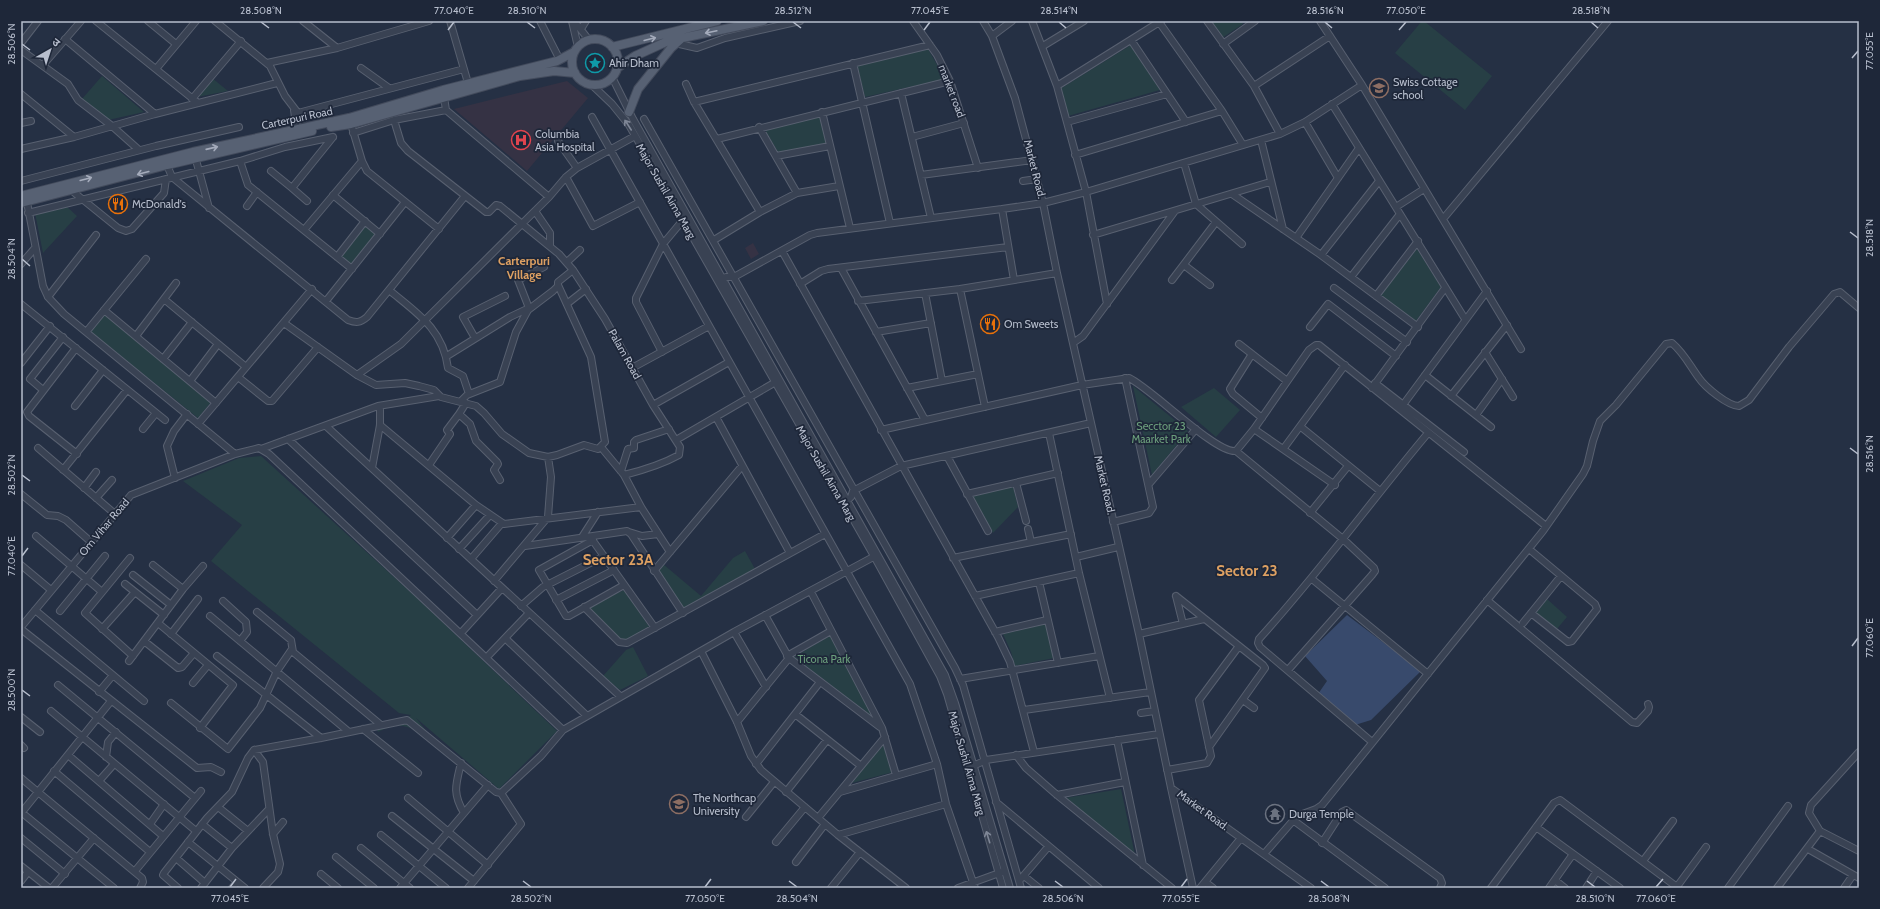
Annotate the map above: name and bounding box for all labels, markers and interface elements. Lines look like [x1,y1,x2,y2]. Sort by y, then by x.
text: 28.508°N [240,4,282,17]
text: 77.040°E [434,4,474,17]
text: 28.510°N [508,4,546,17]
text: 28.512°N [774,4,812,17]
text: 77.045°E [911,4,950,17]
text: 28.514°N [1040,4,1078,17]
text: 28.516°N [1306,4,1344,17]
text: 77.050°E [1386,4,1426,17]
text: 28.518°N [1572,4,1610,17]
text: 28.506°N [5,23,18,65]
one-way arrow [704,28,717,36]
north arrow [30,30,70,70]
text: 77.055°E [1863,32,1876,70]
one-way arrow [643,34,656,42]
text: उ [49,35,64,50]
place icon: Ahir Dham [584,52,606,74]
place label: Ahir Dham [609,56,659,70]
street label: market road [935,63,969,119]
place label: Swiss Cottage school [1393,75,1458,102]
school or university icon: Swiss Cottage school [1368,77,1390,99]
street label: Carterpuri Road [260,104,334,132]
one-way arrow [624,119,632,130]
place label: Columbia Asia Hospital [535,127,595,154]
hospital icon: Columbia Asia Hospital [510,129,532,151]
street label: Market Road. [1021,138,1049,200]
street label: Major Sushil Aima Marg [633,141,699,242]
one-way arrow [205,143,218,151]
one-way arrow [136,169,149,177]
one-way arrow [79,175,92,183]
restaurant icon: McDonald's [107,193,129,215]
place label: McDonald's [132,197,187,211]
text: 28.518°N [1863,219,1876,257]
text: 28.504°N [5,238,18,280]
district label: Carterpuri Village [498,253,550,282]
restaurant icon: Om Sweets [979,313,1001,335]
place label: Om Sweets [1004,317,1059,331]
street label: Palam Road [605,326,645,382]
park label: Secctor 23 Maarket Park [1131,419,1191,446]
street label: Major Sushil Aima Marg [793,423,859,524]
text: 28.516°N [1863,435,1876,473]
street label: Market Road. [1091,454,1119,516]
text: 28.502°N [5,455,18,495]
street label: Om Vihar Road [76,495,132,559]
text: 77.040°E [5,536,18,576]
district label: Sector 23A [583,551,654,569]
district label: Sector 23 [1216,562,1278,580]
text: 77.060°E [1863,618,1876,658]
park label: Ticona Park [798,652,850,666]
text: 28.500°N [5,669,18,711]
street label: Major Sushil Aima Marg [945,709,989,817]
street label: Market Road. [1175,787,1231,833]
place label: The Northcap University [693,791,756,818]
school or university icon: The Northcap University [668,793,690,815]
temple icon: Durga Temple [1264,803,1286,825]
place label: Durga Temple [1289,807,1354,821]
one-way arrow [984,831,991,844]
text: 77.045°E [211,892,250,905]
text: 28.502°N [511,892,551,905]
text: 77.050°E [685,892,725,905]
text: 28.504°N [776,892,818,905]
text: 28.506°N [1042,892,1084,905]
text: 77.055°E [1162,892,1200,905]
text: 28.508°N [1308,892,1350,905]
text: 28.510°N [1576,892,1614,905]
text: 77.060°E [1636,892,1676,905]

